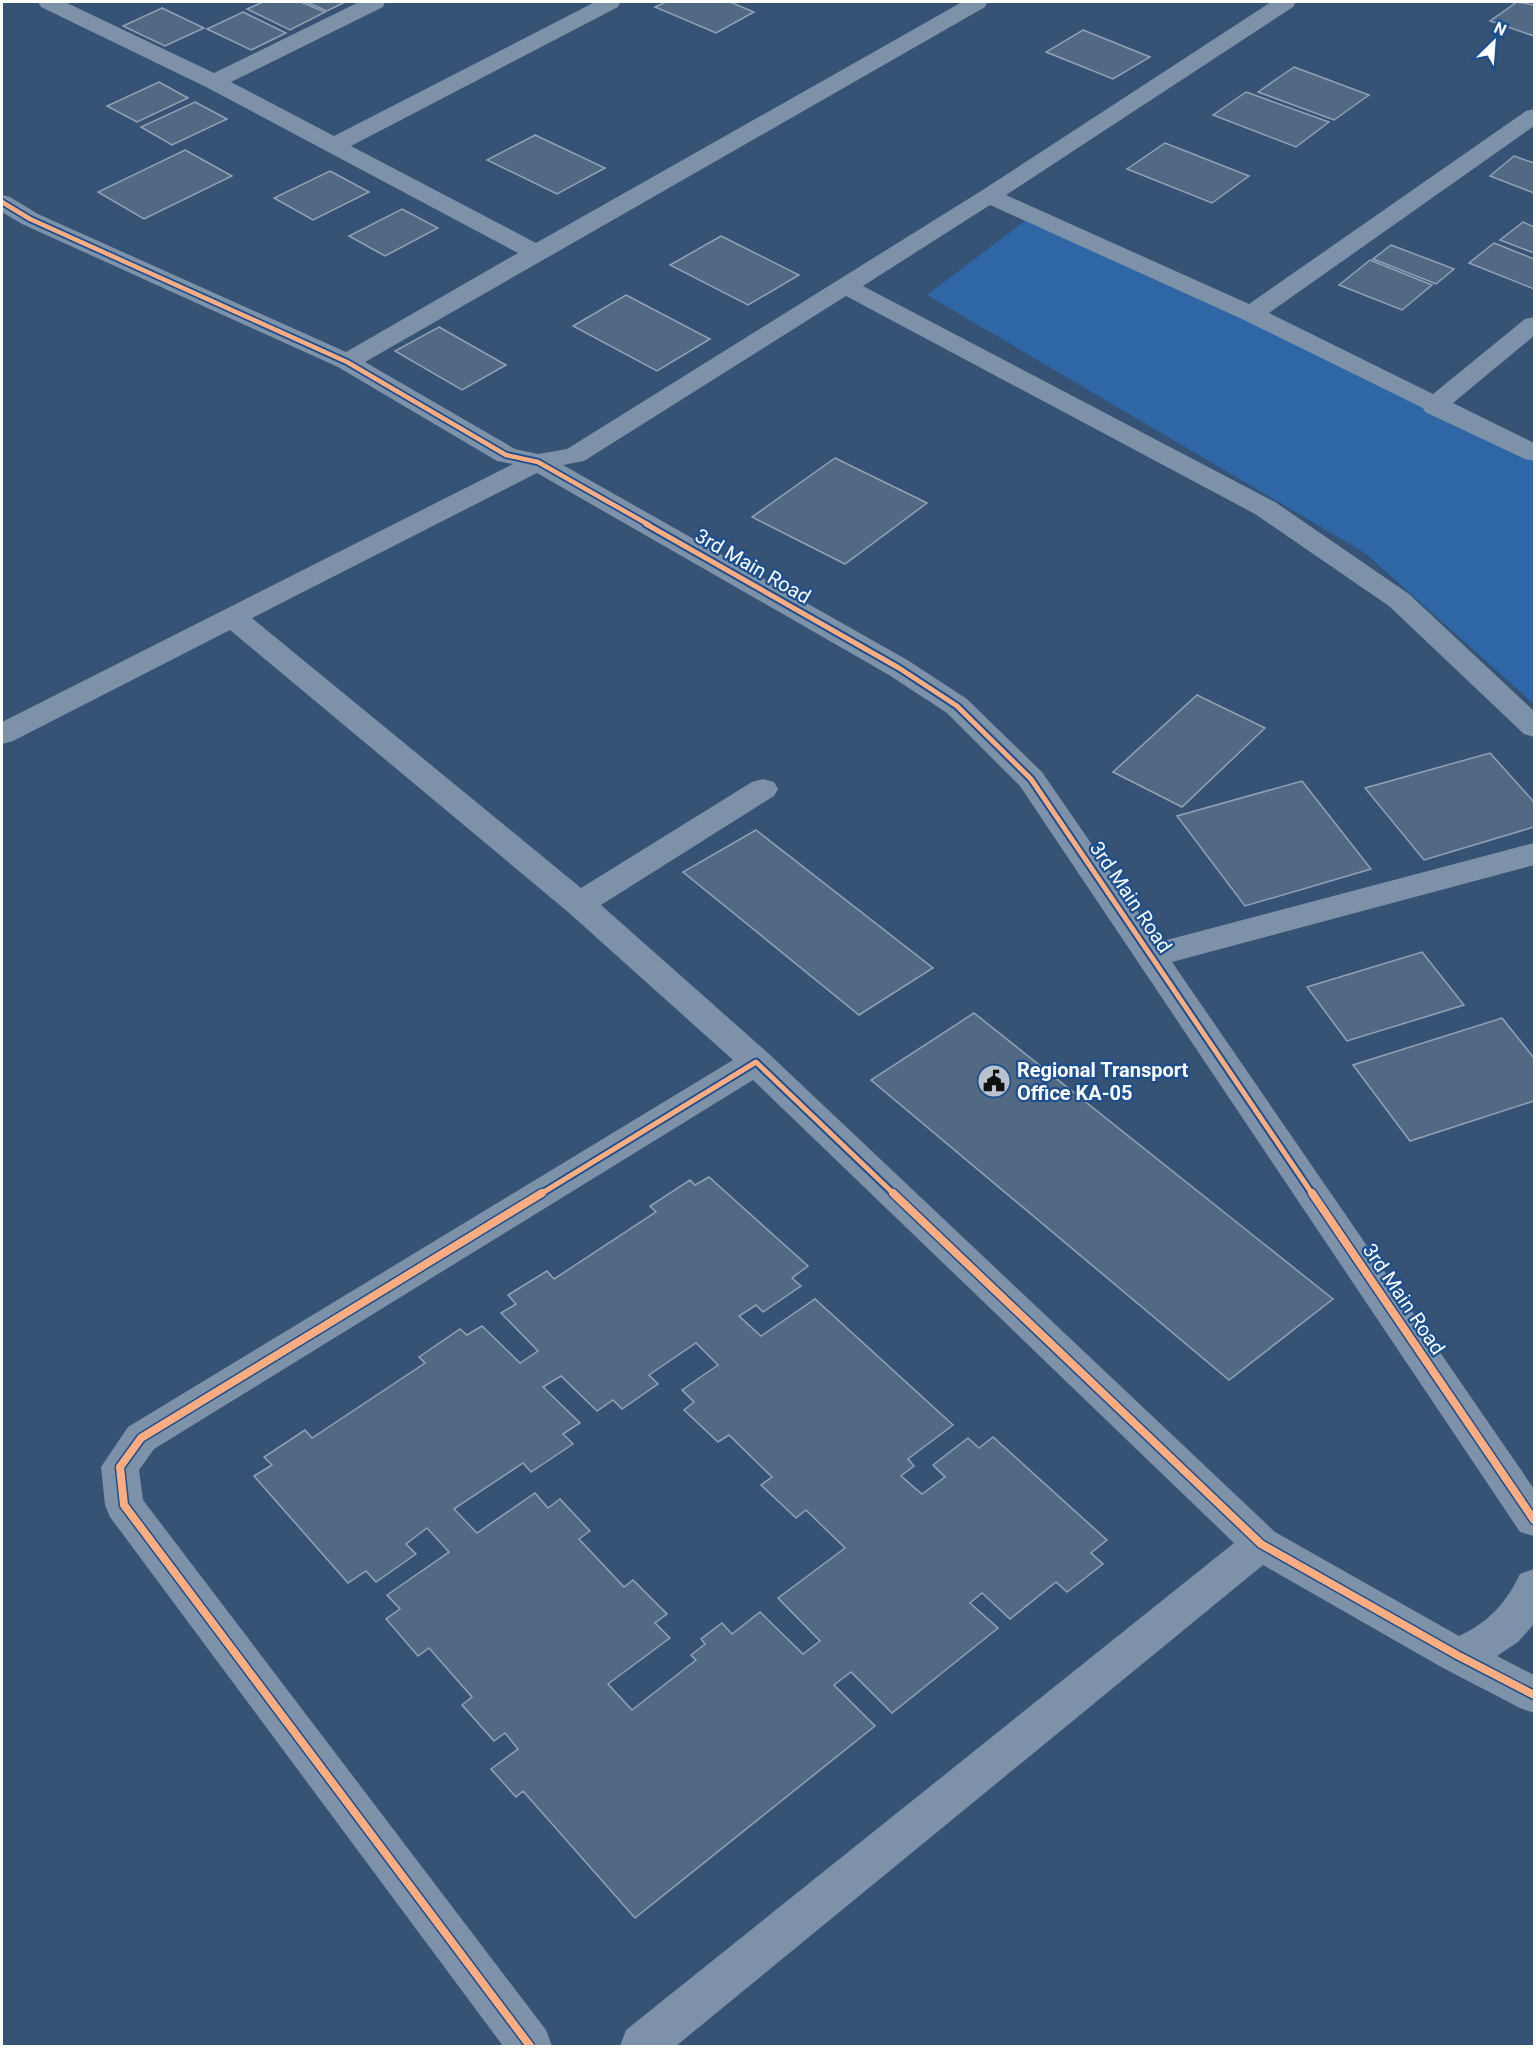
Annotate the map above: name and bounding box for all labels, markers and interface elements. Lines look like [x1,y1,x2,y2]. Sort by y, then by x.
north arrow [1464,12,1524,72]
text: N [1491,18,1509,40]
street label: 3rd Main Road [691,523,815,609]
street label: 3rd Main Road [1085,837,1177,957]
place label: Regional Transport Office KA-05 [1017,1058,1189,1105]
public building icon: Regional Transport Office KA-05 [976,1063,1012,1099]
street label: 3rd Main Road [1358,1239,1450,1359]

